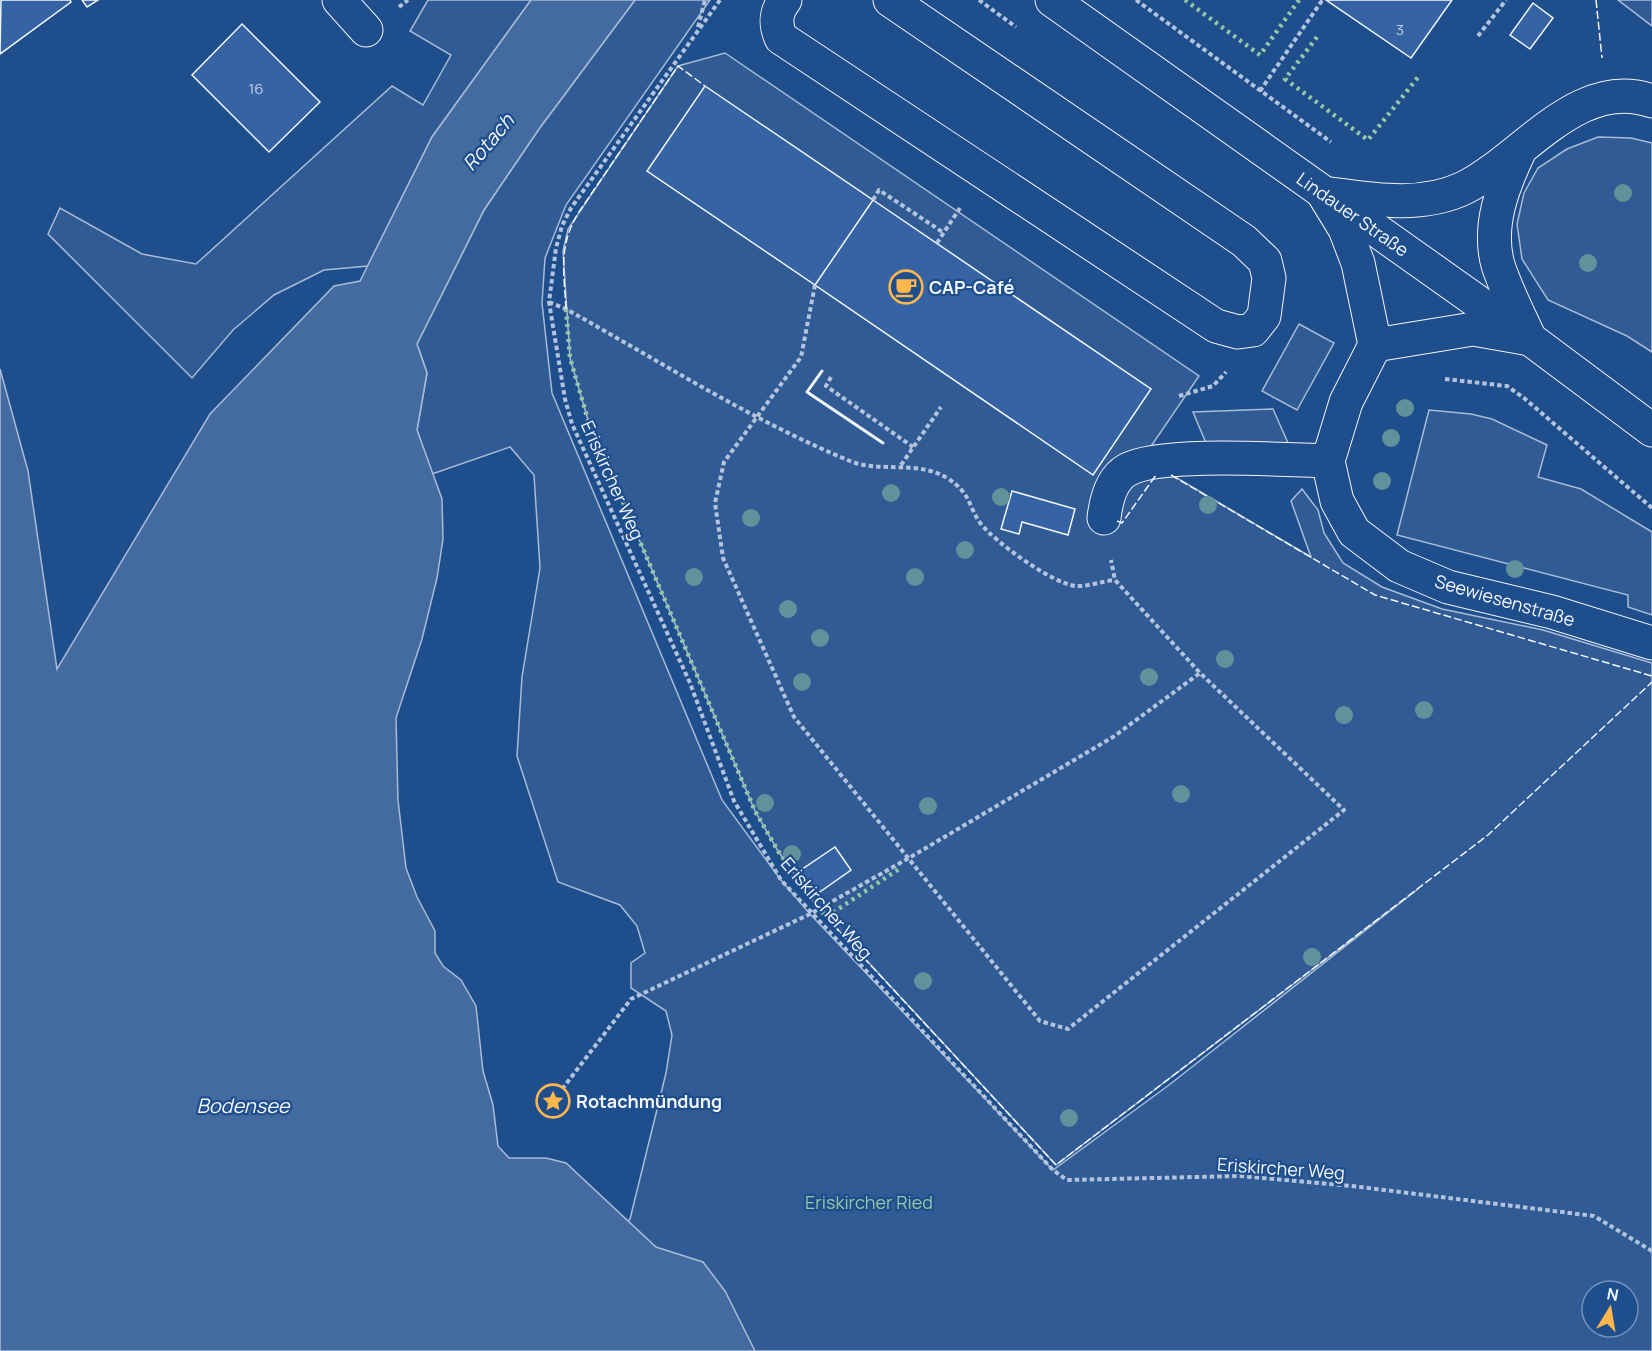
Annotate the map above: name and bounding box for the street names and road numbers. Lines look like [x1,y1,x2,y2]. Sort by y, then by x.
street label: Lindauer Straße [1292,166,1414,262]
street label: Eriskircher Weg [576,417,650,543]
street label: Seewiesenstraße [1432,569,1578,631]
street label: Eriskircher Weg [776,852,878,964]
street label: Eriskircher Weg [1216,1152,1346,1184]

